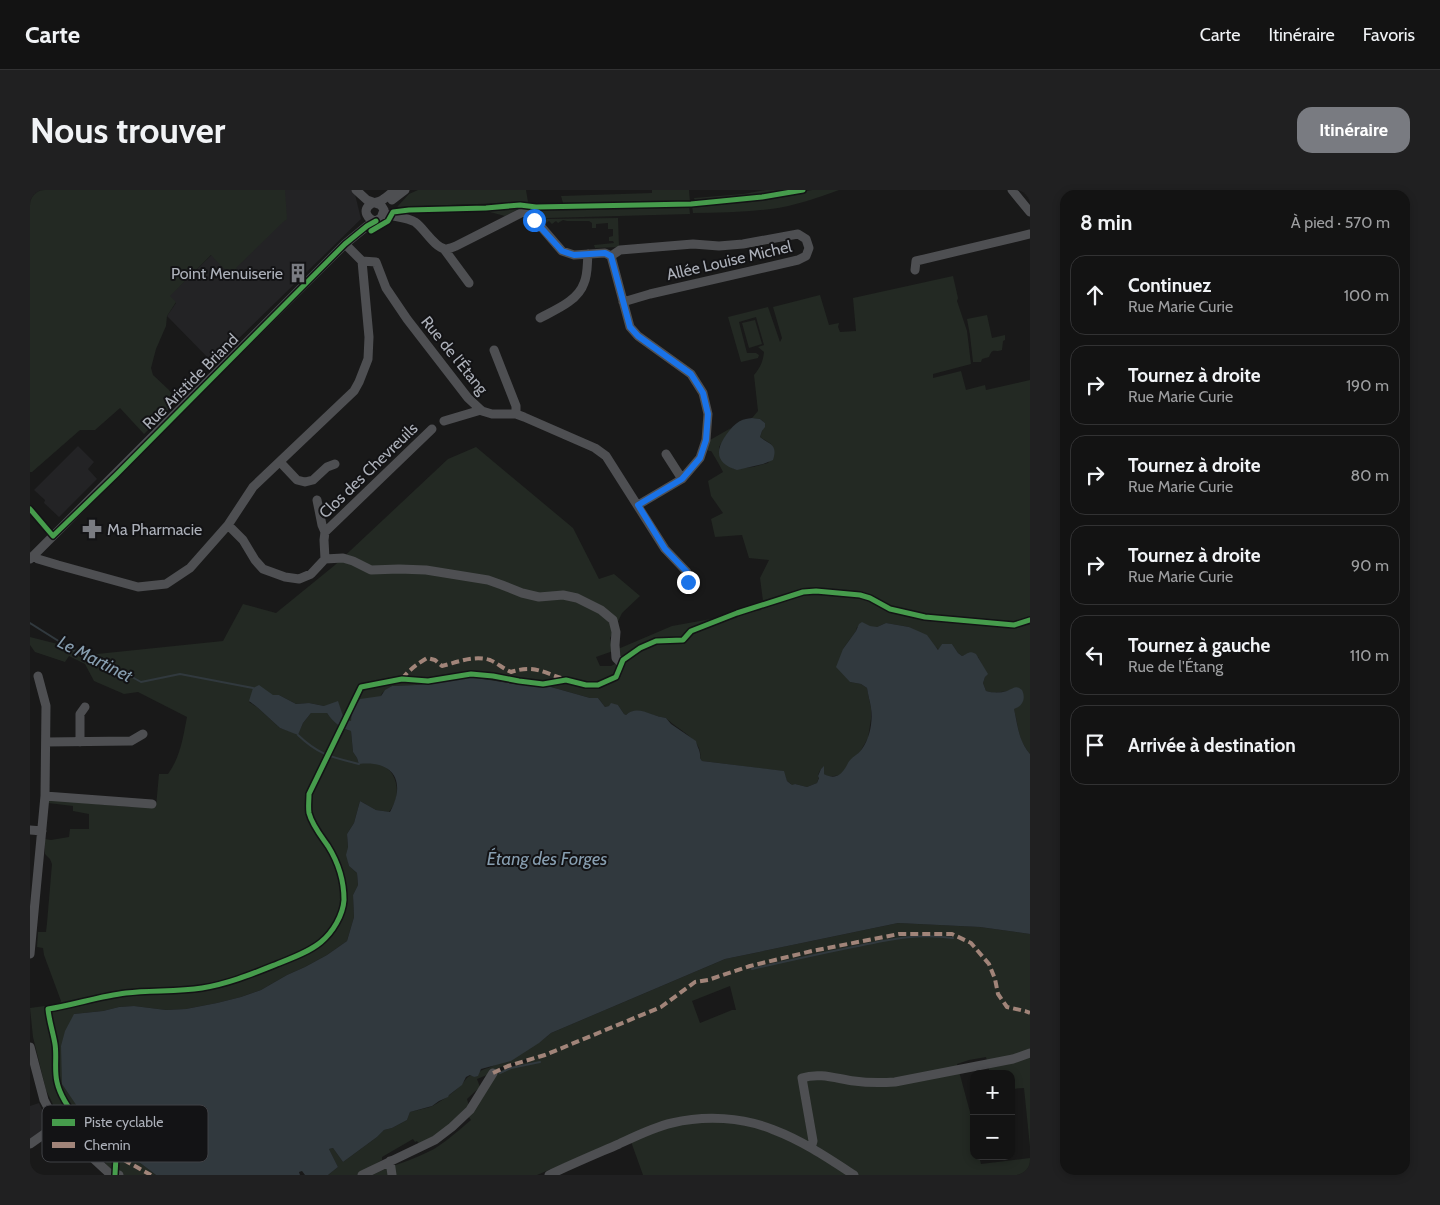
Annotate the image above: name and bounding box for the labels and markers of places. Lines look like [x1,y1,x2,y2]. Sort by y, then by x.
building icon: Point Menuiserie [287,262,309,284]
place label: Point Menuiserie [171,264,283,283]
pharmacy icon: Ma Pharmacie [81,518,103,540]
place label: Ma Pharmacie [107,520,202,539]

